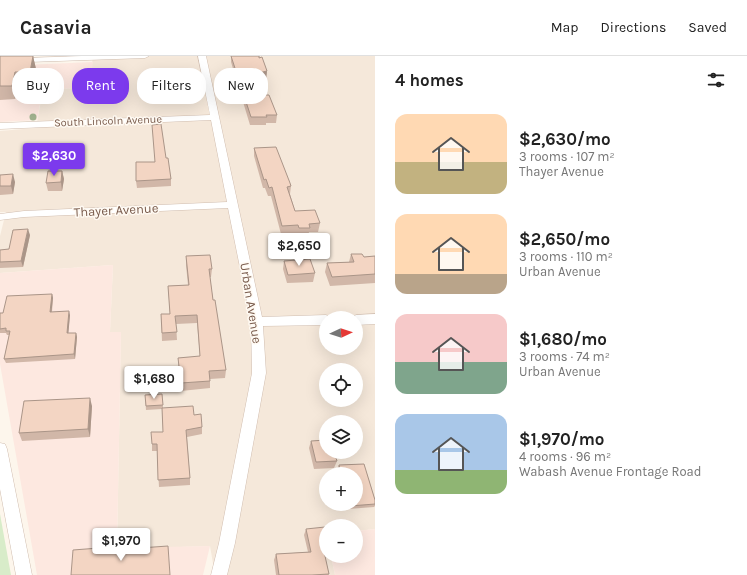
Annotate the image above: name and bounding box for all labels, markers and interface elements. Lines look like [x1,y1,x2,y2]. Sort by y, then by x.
text: Casavia [20,17,92,39]
text: Map [551,19,579,36]
text: Directions [601,19,666,36]
text: Saved [688,19,727,36]
chip: Buy [12,68,64,104]
chip: Rent [72,68,129,104]
chip: Filters [137,68,206,104]
chip: New [214,68,268,104]
icon: filters [705,69,727,91]
text: 4 homes [395,70,464,90]
street label: South Lincoln Avenue [54,113,163,129]
text: $2,630/mo [519,129,611,149]
icon: home [427,130,475,178]
pin: $2,630 [21,143,87,177]
text: $2,630 [32,148,76,163]
text: 3 rooms · 107 m² [519,149,615,164]
text: Thayer Avenue [519,164,604,179]
street label: Thayer Avenue [73,200,159,220]
text: $2,650/mo [519,229,610,249]
icon: home [427,230,475,278]
pin: $2,650 [266,233,332,267]
text: $2,650 [277,238,321,253]
text: 3 rooms · 110 m² [519,249,613,264]
street label: Urban Avenue [237,261,265,345]
text: Urban Avenue [519,264,601,279]
north arrow [319,311,363,355]
map controls [319,311,363,563]
text: $1,680/mo [519,329,607,349]
icon: home [427,330,475,378]
text: 3 rooms · 74 m² [519,349,610,364]
button: locate [319,363,363,407]
text: Urban Avenue [519,364,601,379]
pin: $1,680 [121,366,187,400]
text: $1,680 [133,371,175,386]
button: layers [319,415,363,459]
text: $1,970/mo [519,429,604,449]
icon: home [427,430,475,478]
text: 4 rooms · 96 m² [519,449,611,464]
text: Wabash Avenue Frontage Road [519,464,701,479]
button: + [319,467,363,511]
button: − [319,519,363,563]
pin: $1,970 [88,528,154,562]
text: $1,970 [101,533,141,548]

